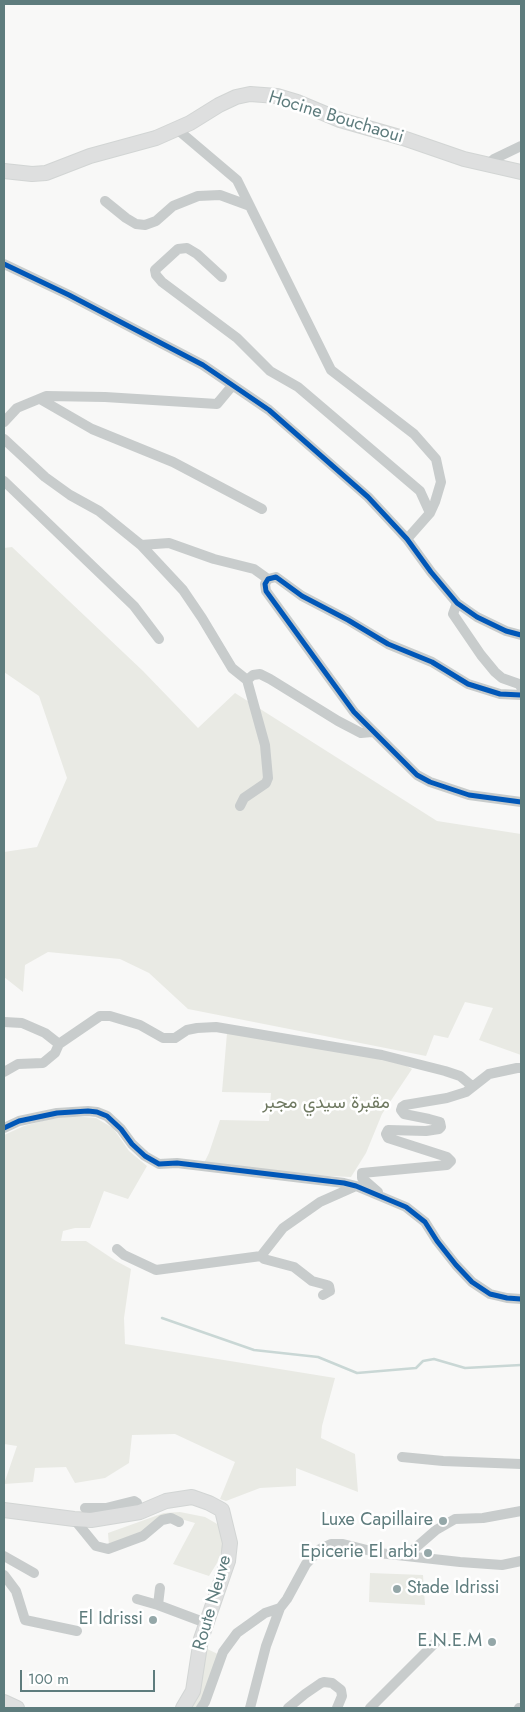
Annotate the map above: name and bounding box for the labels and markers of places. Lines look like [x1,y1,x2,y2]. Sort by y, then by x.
place label: Luxe Capillaire [321,1510,433,1532]
marker: Luxe Capillaire [437,1515,449,1527]
place label: Epicerie El arbi [301,1542,418,1564]
marker: Epicerie El arbi [422,1547,434,1559]
place label: Stade Idrissi [407,1578,499,1600]
marker: Stade Idrissi [391,1583,403,1595]
place label: El Idrissi [79,1609,143,1631]
marker: El Idrissi [147,1614,159,1626]
place label: E.N.E.M [417,1631,482,1653]
marker: E.N.E.M [486,1636,498,1648]

